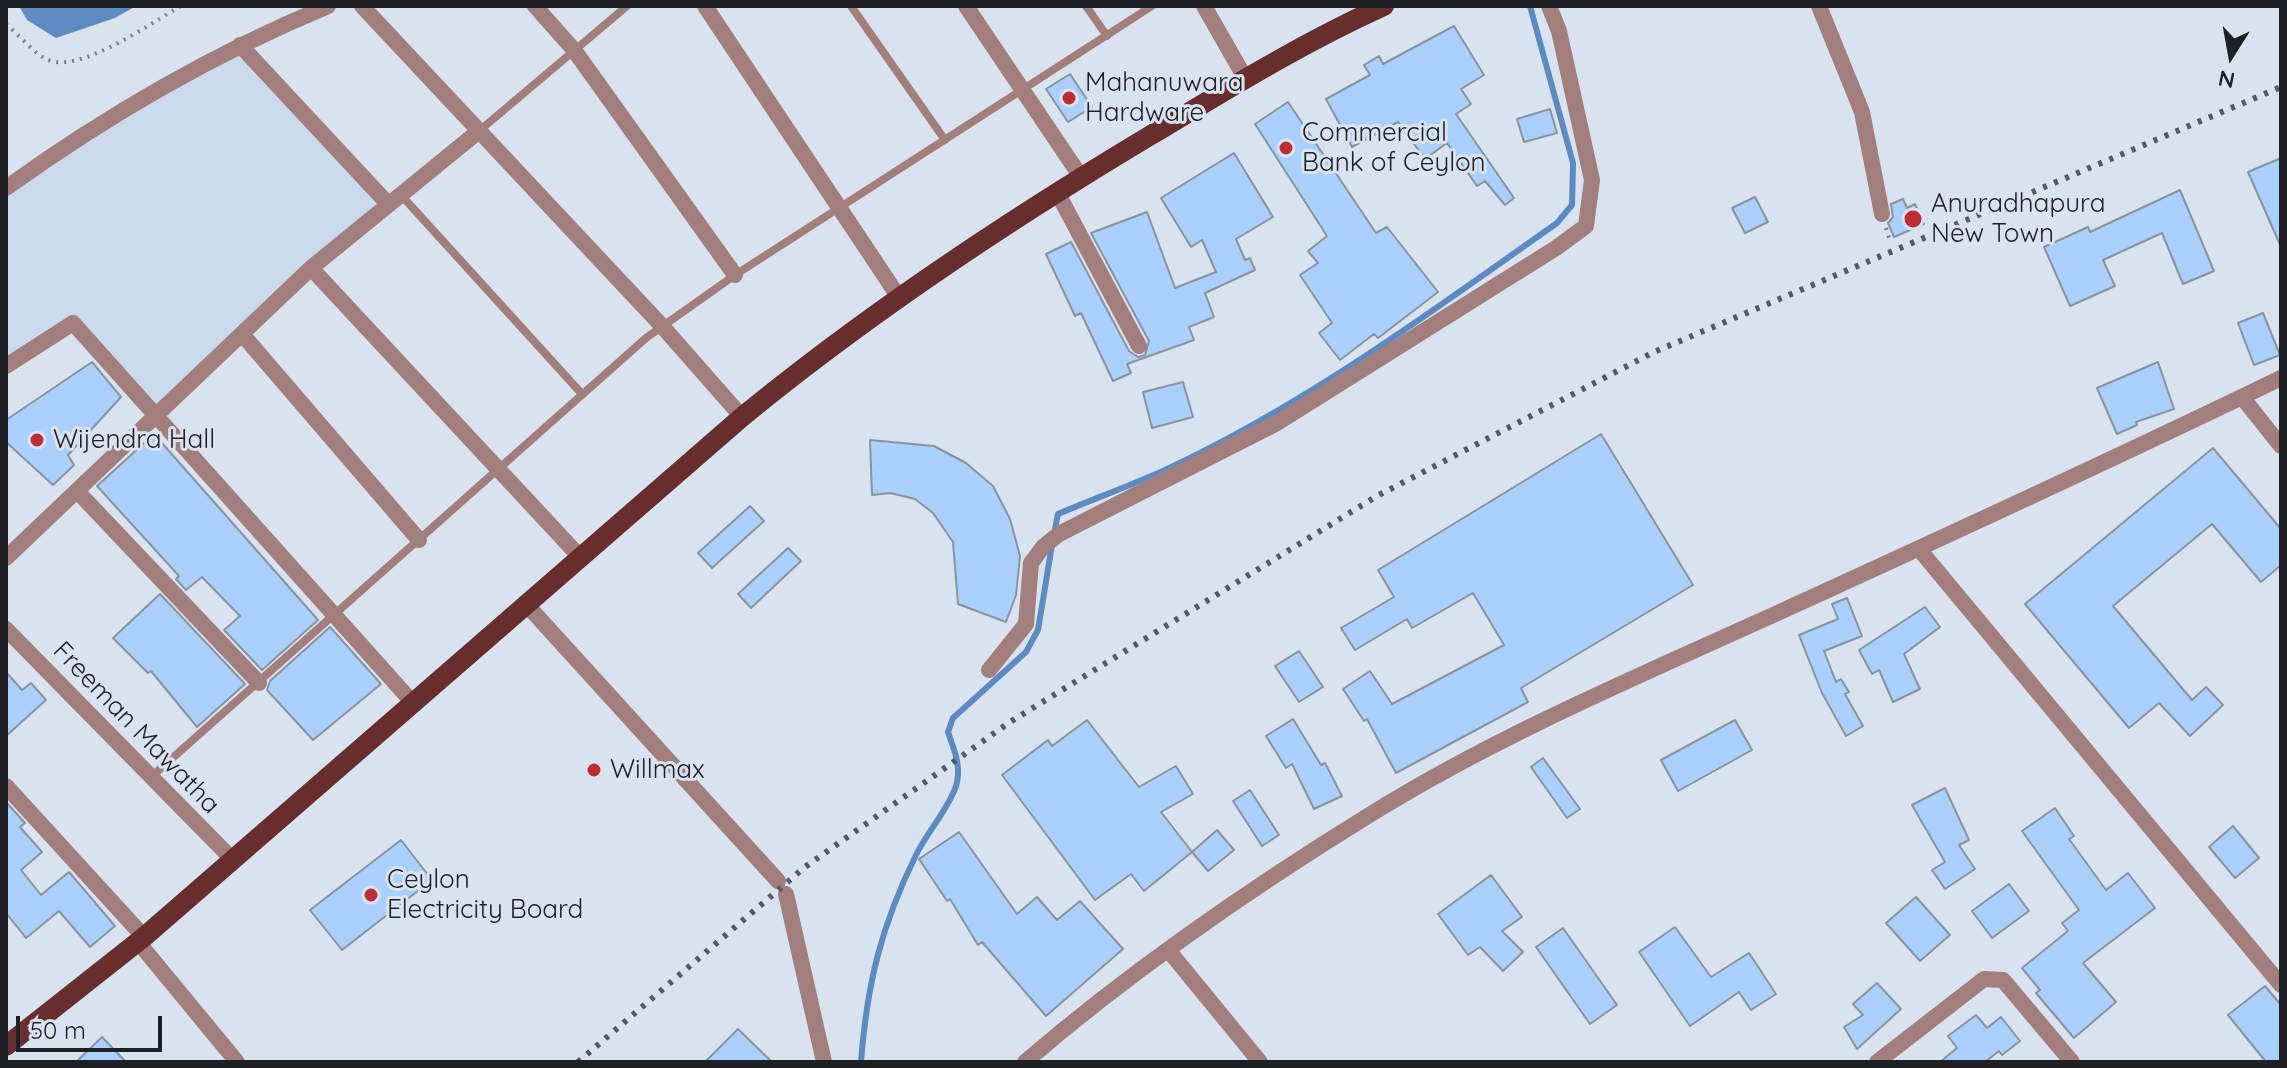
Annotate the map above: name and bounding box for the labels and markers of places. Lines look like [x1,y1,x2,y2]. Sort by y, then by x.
place label: Mahanuwara Hardware [1085,67,1243,128]
marker: Mahanuwara Hardware [1060,89,1078,107]
place label: Commercial Bank of Ceylon [1302,117,1486,178]
marker: Commercial Bank of Ceylon [1277,139,1295,157]
place label: Anuradhapura New Town [1931,188,2105,250]
marker: Anuradhapura New Town [1902,208,1924,230]
place label: Wijendra Hall [53,424,215,456]
marker: Wijendra Hall [28,431,46,449]
place label: Willmax [610,754,705,786]
marker: Willmax [585,761,603,779]
place label: Ceylon Electricity Board [387,864,583,926]
marker: Ceylon Electricity Board [362,886,380,904]

